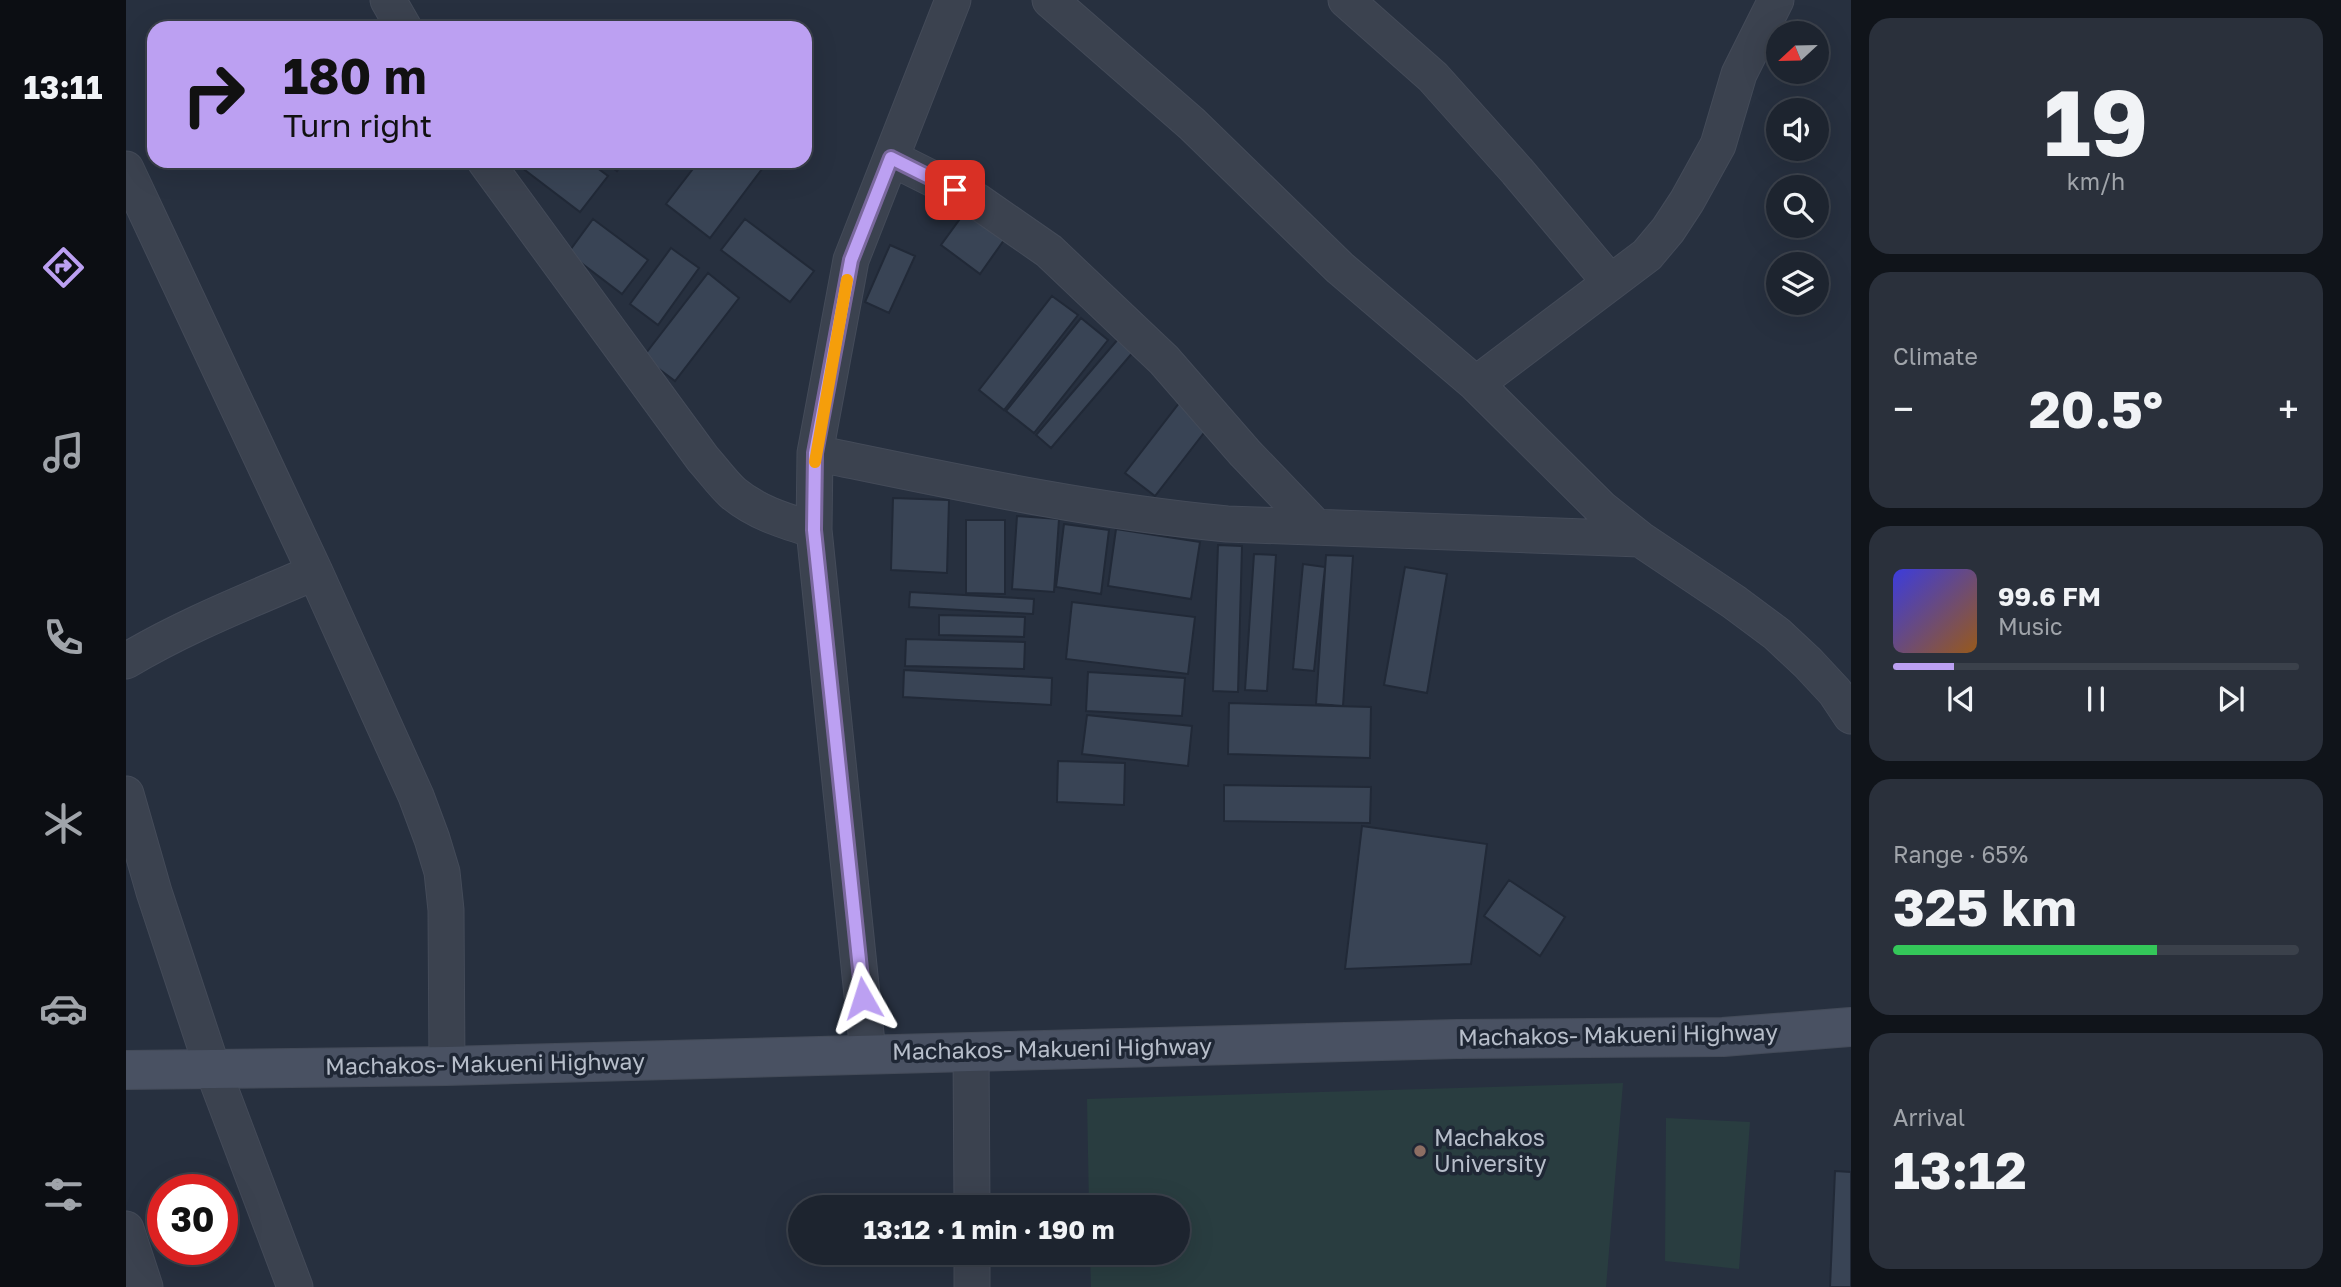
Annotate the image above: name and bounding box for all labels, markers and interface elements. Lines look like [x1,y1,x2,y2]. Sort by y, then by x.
north arrow [1766,21,1829,84]
map controls [1766,21,1829,315]
text: 180 m [283,46,427,105]
icon: right [168,49,259,140]
text: 19 [2044,67,2148,176]
text: 13:11 [23,68,103,106]
button: sound [1766,98,1829,161]
text: Turn right [283,106,432,144]
pin [925,160,985,220]
text: km/h [2067,167,2125,195]
icon: arrive [936,171,974,209]
button: search [1766,175,1829,238]
icon: directions [39,243,88,292]
button: layers [1766,252,1829,315]
text: Climate [1893,342,1978,370]
text: 20.5° [2029,377,2163,439]
text: − [1893,386,1914,431]
text: + [2278,386,2299,431]
icon: music [39,428,88,477]
text: 99.6 FM [1998,581,2101,612]
text: Music [1998,612,2063,640]
icon: phone [39,613,88,662]
icon: previous [1942,680,1980,718]
icon: pause [2077,680,2115,718]
icon: next [2212,680,2250,718]
icon: climate [39,799,88,848]
text: Range · 65% [1893,840,2028,868]
text: 325 km [1893,875,2077,937]
position arrow [826,961,900,1035]
icon: car [39,984,88,1033]
street label: Machakos- Makueni Highway [1458,1017,1778,1051]
street label: Machakos- Makueni Highway [892,1031,1212,1065]
street label: Machakos- Makueni Highway [325,1046,645,1080]
text: Arrival [1893,1103,1965,1131]
place label: Machakos University [1434,1123,1547,1177]
text: 13:12 [1893,1138,2027,1200]
marker: Machakos University [1412,1143,1428,1159]
icon: filters [39,1170,88,1219]
speed limit sign: 30 [147,1174,238,1265]
text: 13:12 · 1 min · 190 m [863,1214,1115,1245]

